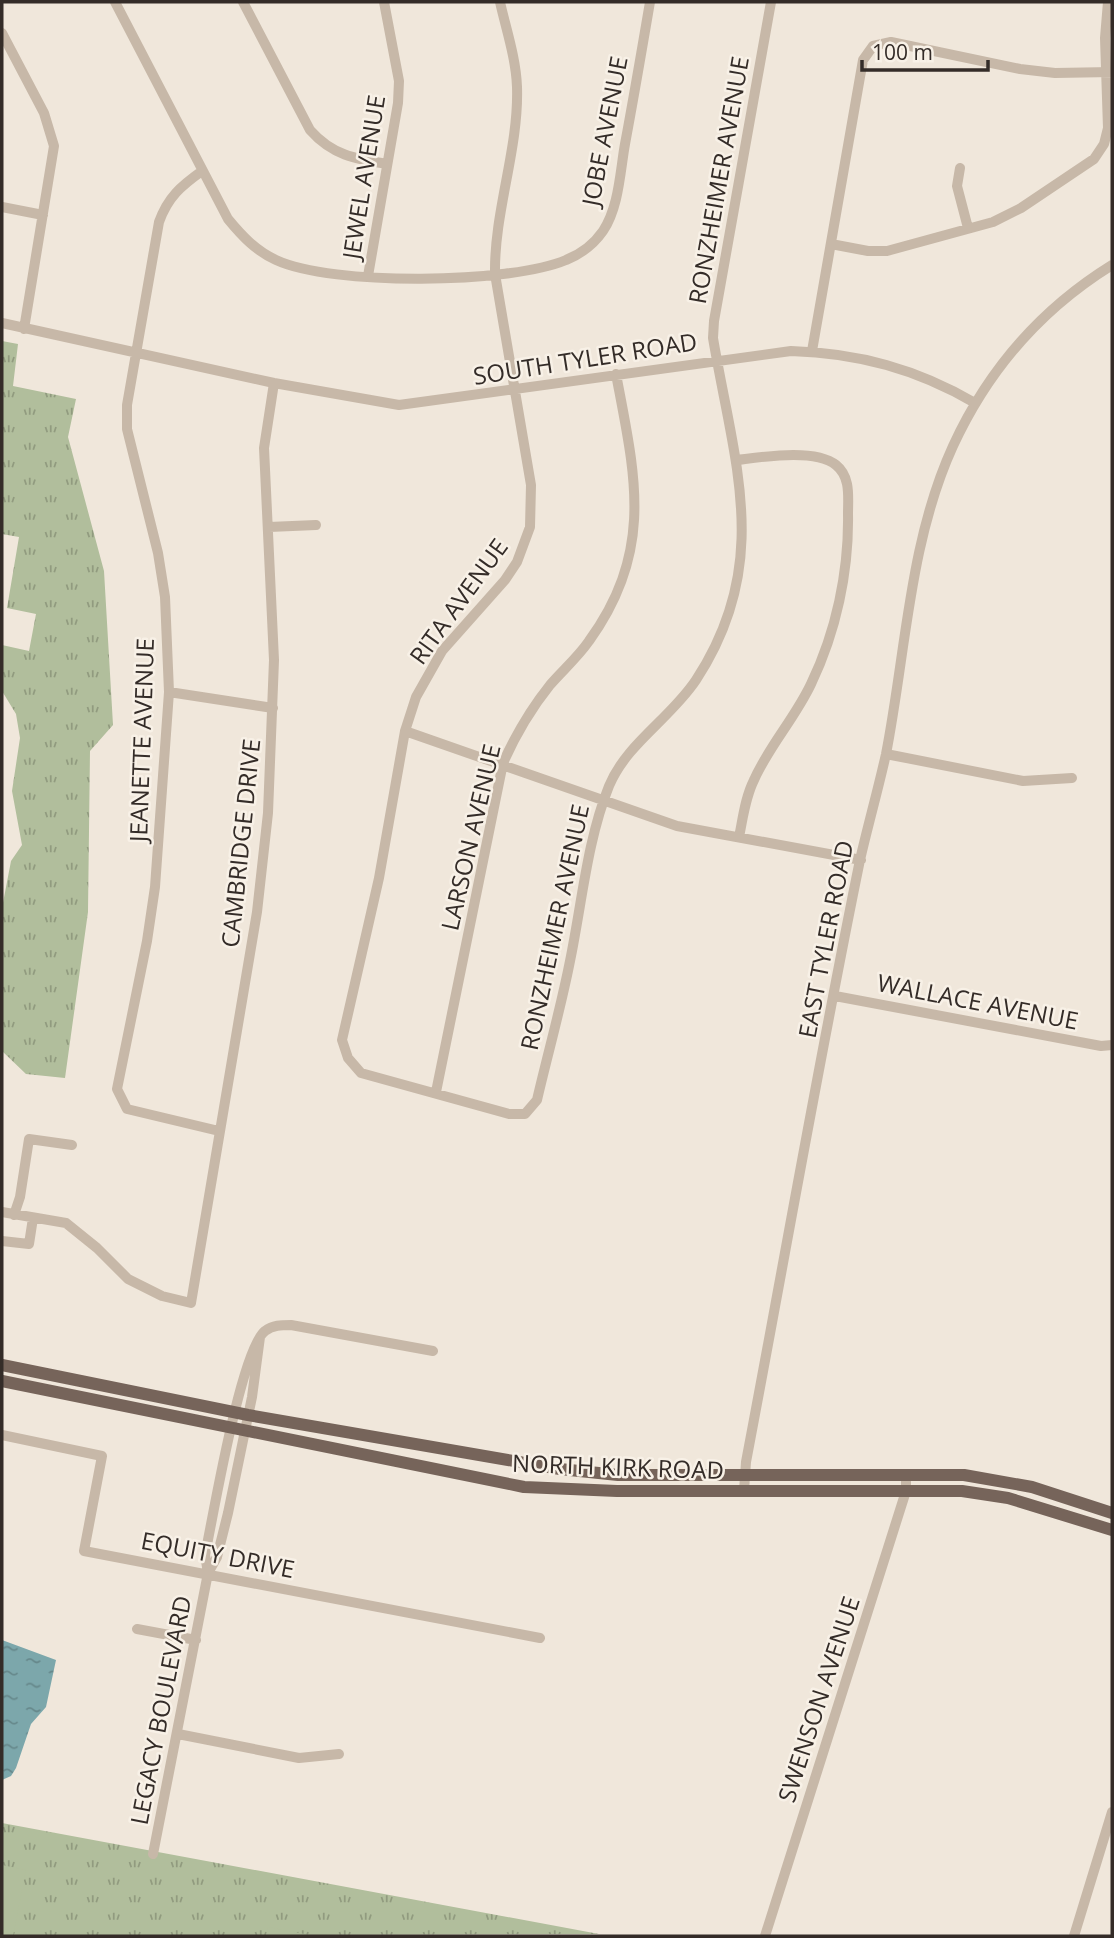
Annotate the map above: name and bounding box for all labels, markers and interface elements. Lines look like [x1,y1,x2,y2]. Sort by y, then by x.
scale bar [862,28,988,72]
text: 100 m [872,38,933,66]
street label: JOBE AVENUE [573,53,635,211]
street label: RONZHEIMER AVENUE [680,54,756,306]
street label: JEWEL AVENUE [333,93,392,263]
street label: SOUTH TYLER ROAD [471,324,699,392]
street label: RITA AVENUE [401,531,515,671]
street label: JEANETTE AVENUE [121,637,161,845]
street label: CAMBRIDGE DRIVE [213,737,267,949]
street label: LARSON AVENUE [433,741,507,933]
street label: RONZHEIMER AVENUE [512,801,596,1053]
street label: EAST TYLER ROAD [790,837,860,1041]
street label: WALLACE AVENUE [875,965,1081,1037]
street label: NORTH KIRK ROAD [512,1446,724,1486]
street label: EQUITY DRIVE [138,1523,298,1585]
street label: SWENSON AVENUE [769,1592,867,1806]
street label: LEGACY BOULEVARD [122,1593,198,1827]

